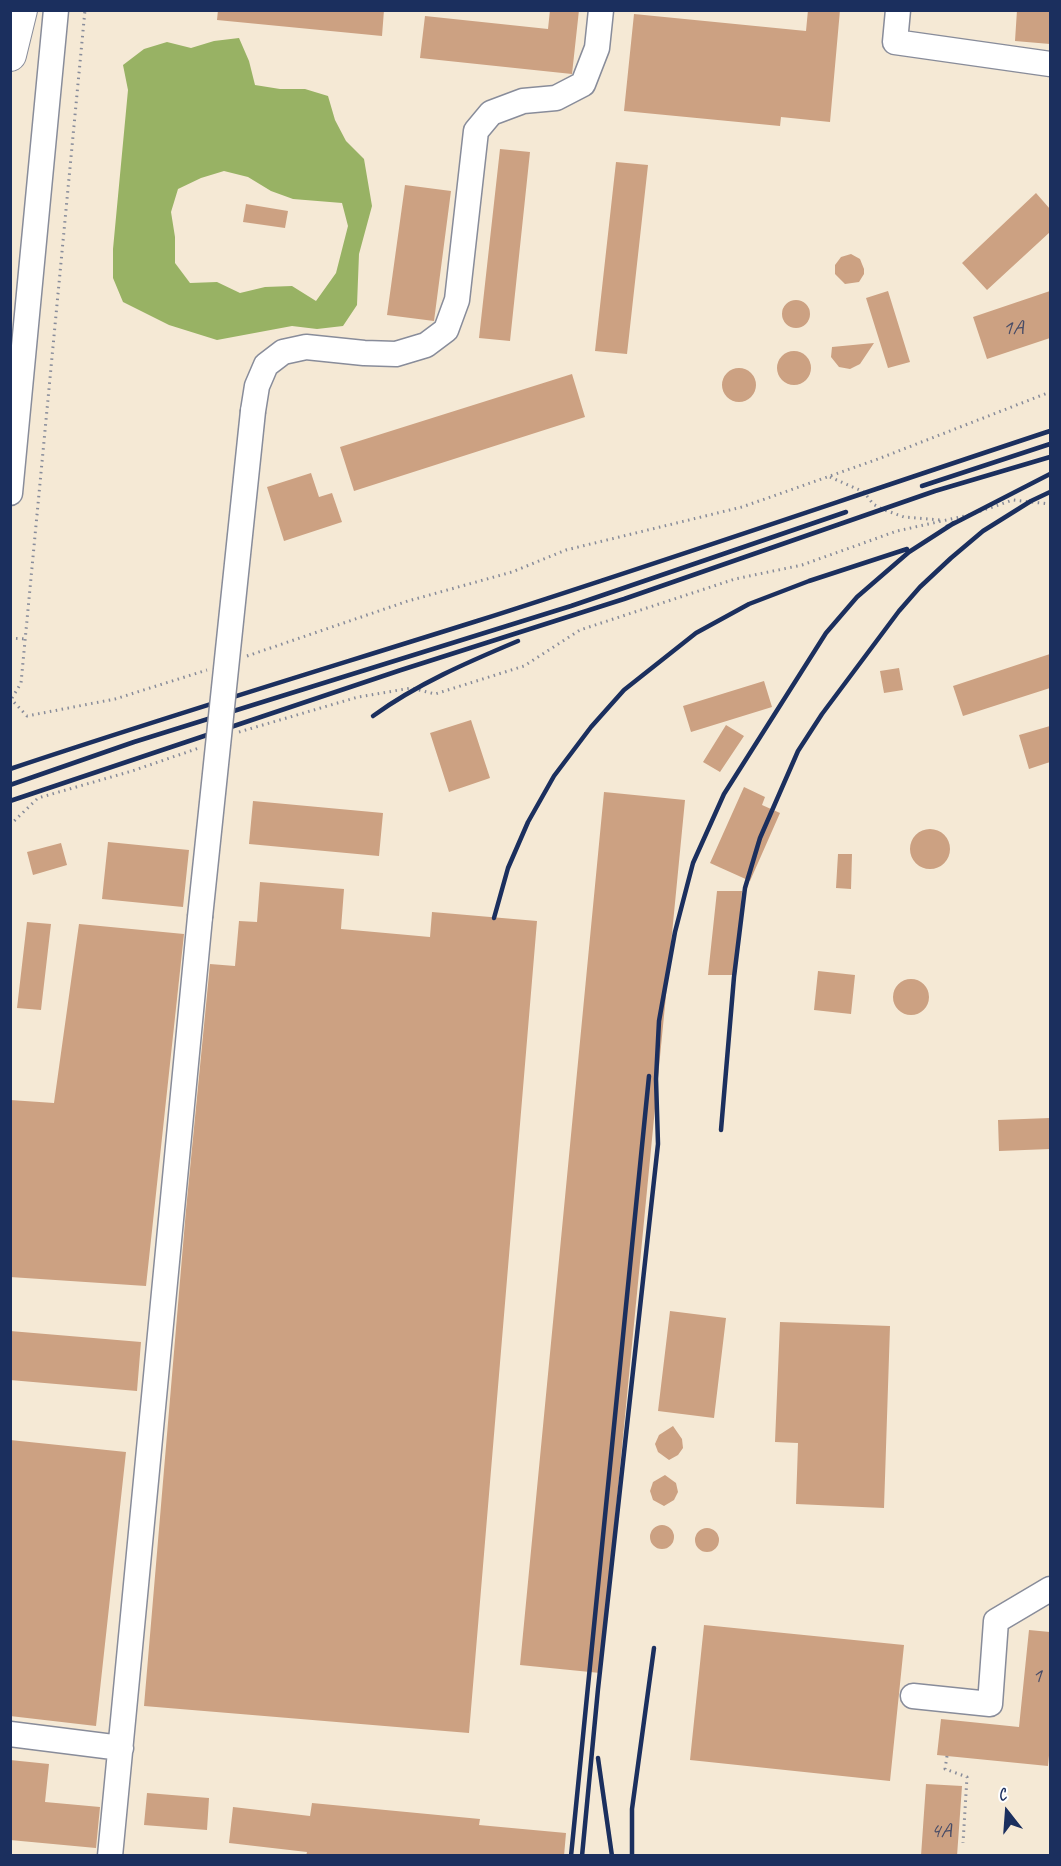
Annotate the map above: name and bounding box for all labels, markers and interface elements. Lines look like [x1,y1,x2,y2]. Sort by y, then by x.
house number: 1А [1003,315,1023,341]
house number: 1 [1032,1663,1042,1689]
north arrow [977,1782,1037,1842]
text: С [995,1784,1008,1806]
house number: 4А [931,1818,951,1844]

